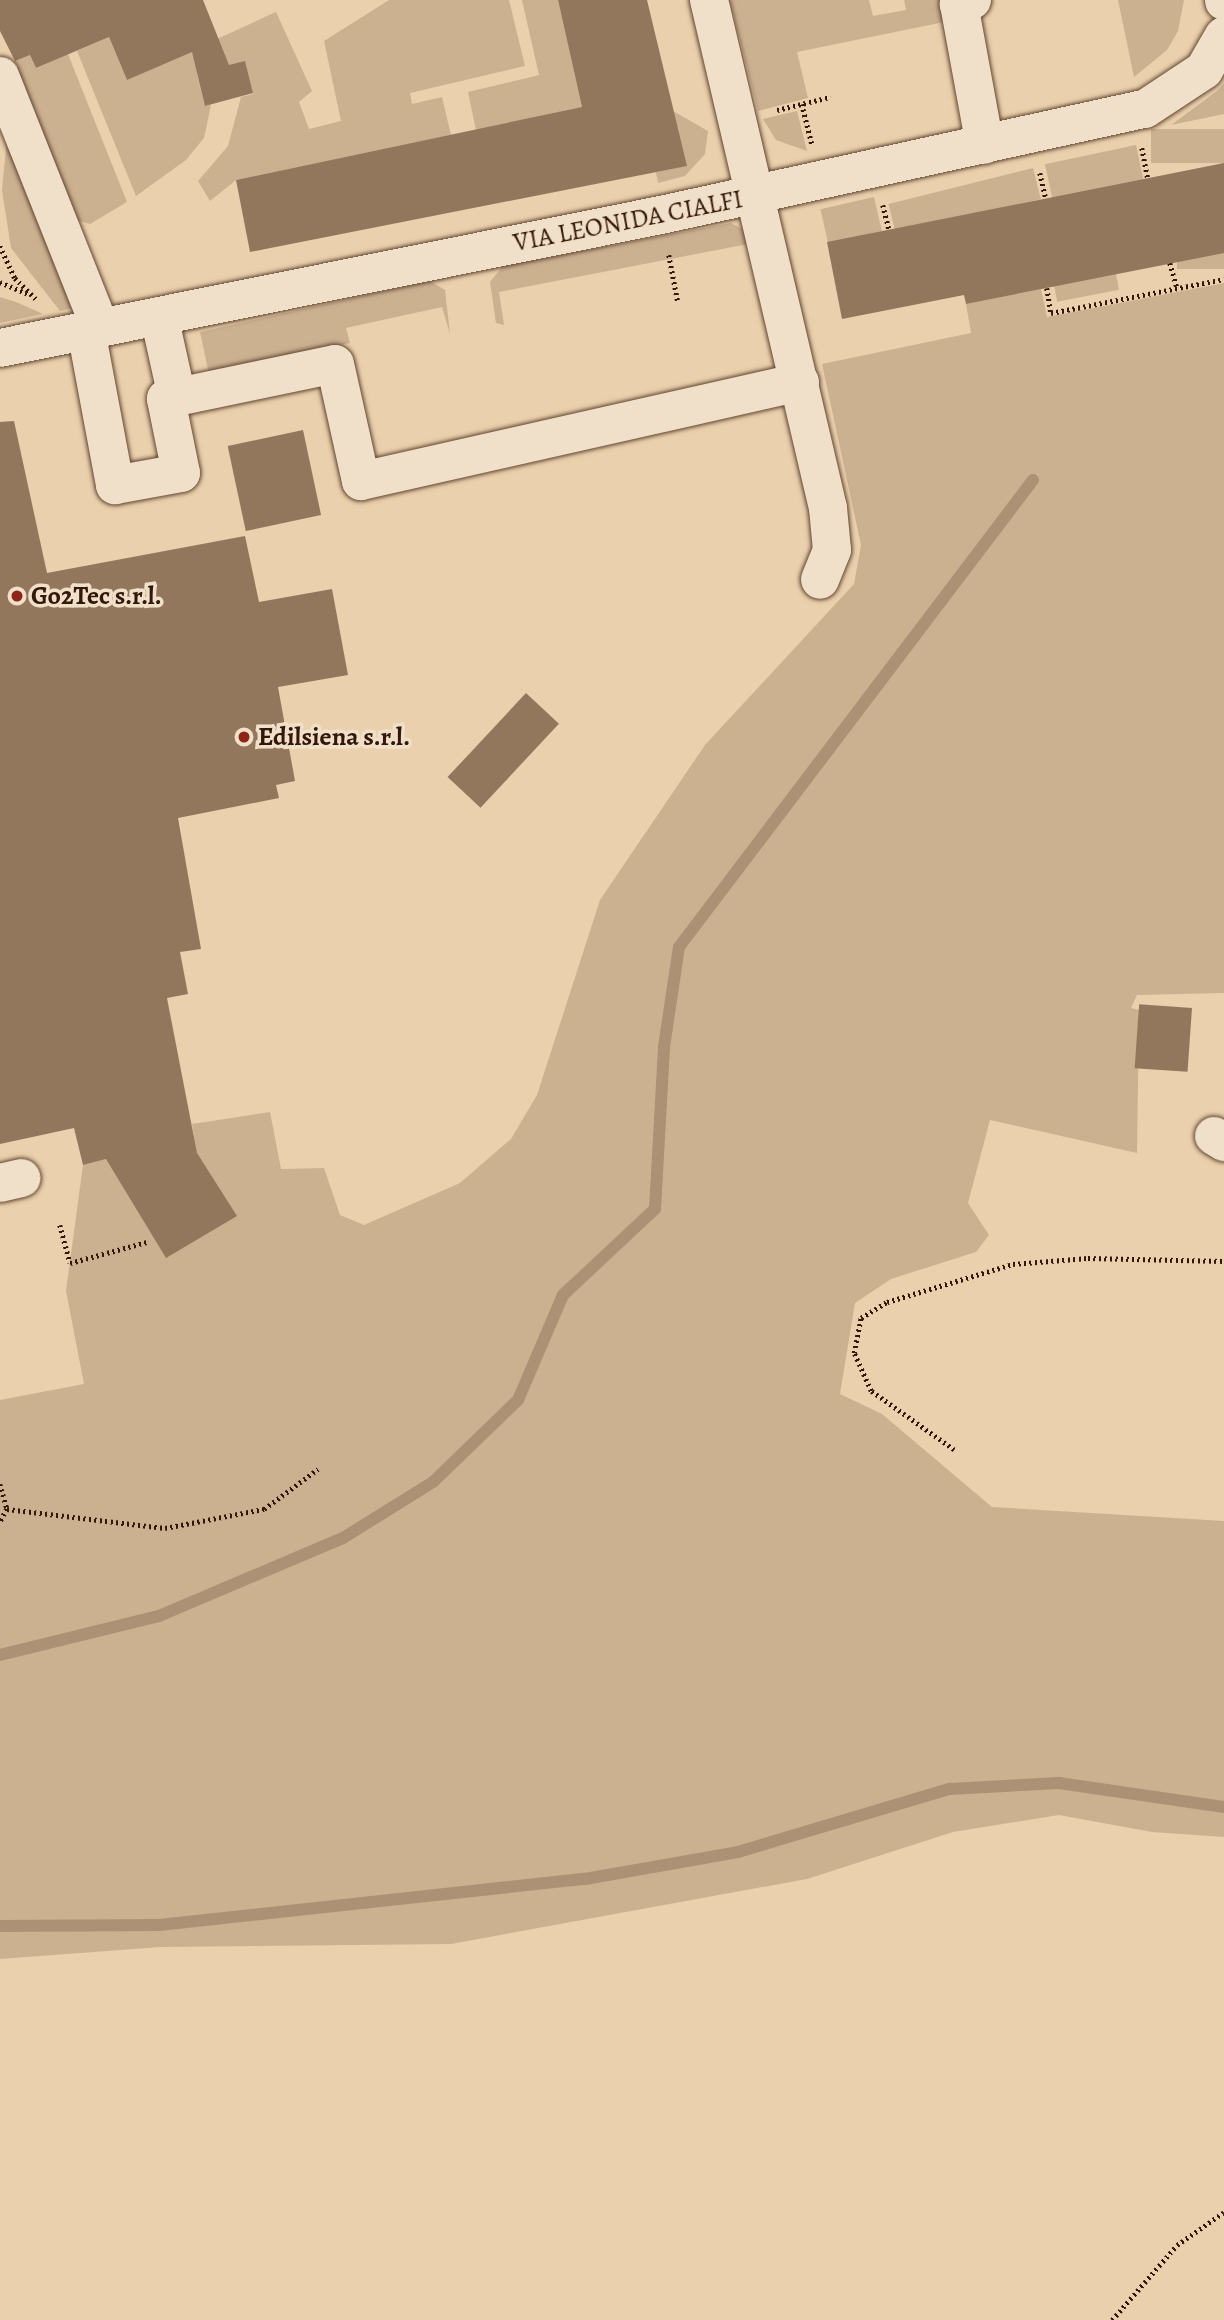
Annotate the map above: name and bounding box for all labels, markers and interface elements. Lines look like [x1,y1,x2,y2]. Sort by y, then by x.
street label: VIA LEONIDA CIALFI [511,183,745,259]
place label: Go2Tec s.r.l. [31,580,162,612]
marker: Go2Tec s.r.l. [9,588,25,604]
place label: Edilsiena s.r.l. [258,721,410,753]
marker: Edilsiena s.r.l. [236,729,252,745]

